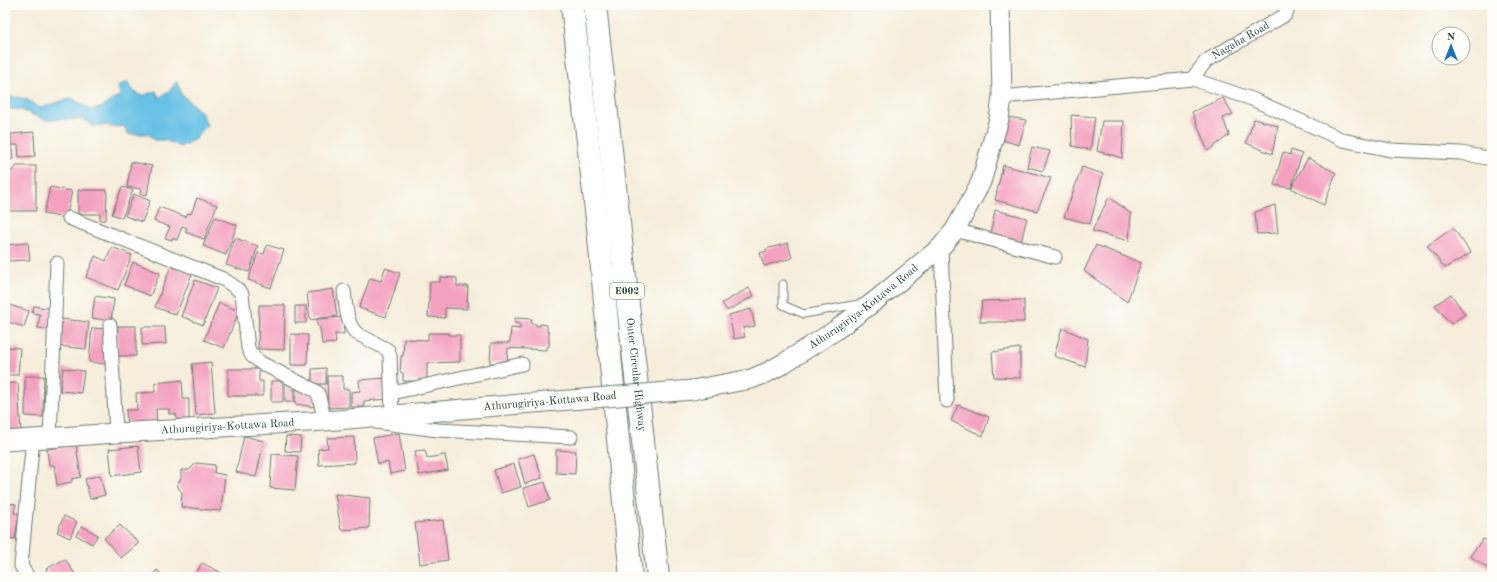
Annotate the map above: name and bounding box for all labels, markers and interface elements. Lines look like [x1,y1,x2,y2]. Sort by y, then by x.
street label: Nagaha Road [1210,20,1272,62]
north arrow [1431,26,1471,66]
text: N [1447,32,1456,43]
street label: Athurugiriya-Kottawa Road [807,262,920,351]
road number: E002 [610,283,644,299]
street label: Outer Circular Highway [624,317,647,432]
street label: Athurugiriya-Kottawa Road [483,391,617,413]
street label: Athurugiriya-Kottawa Road [160,417,295,436]

